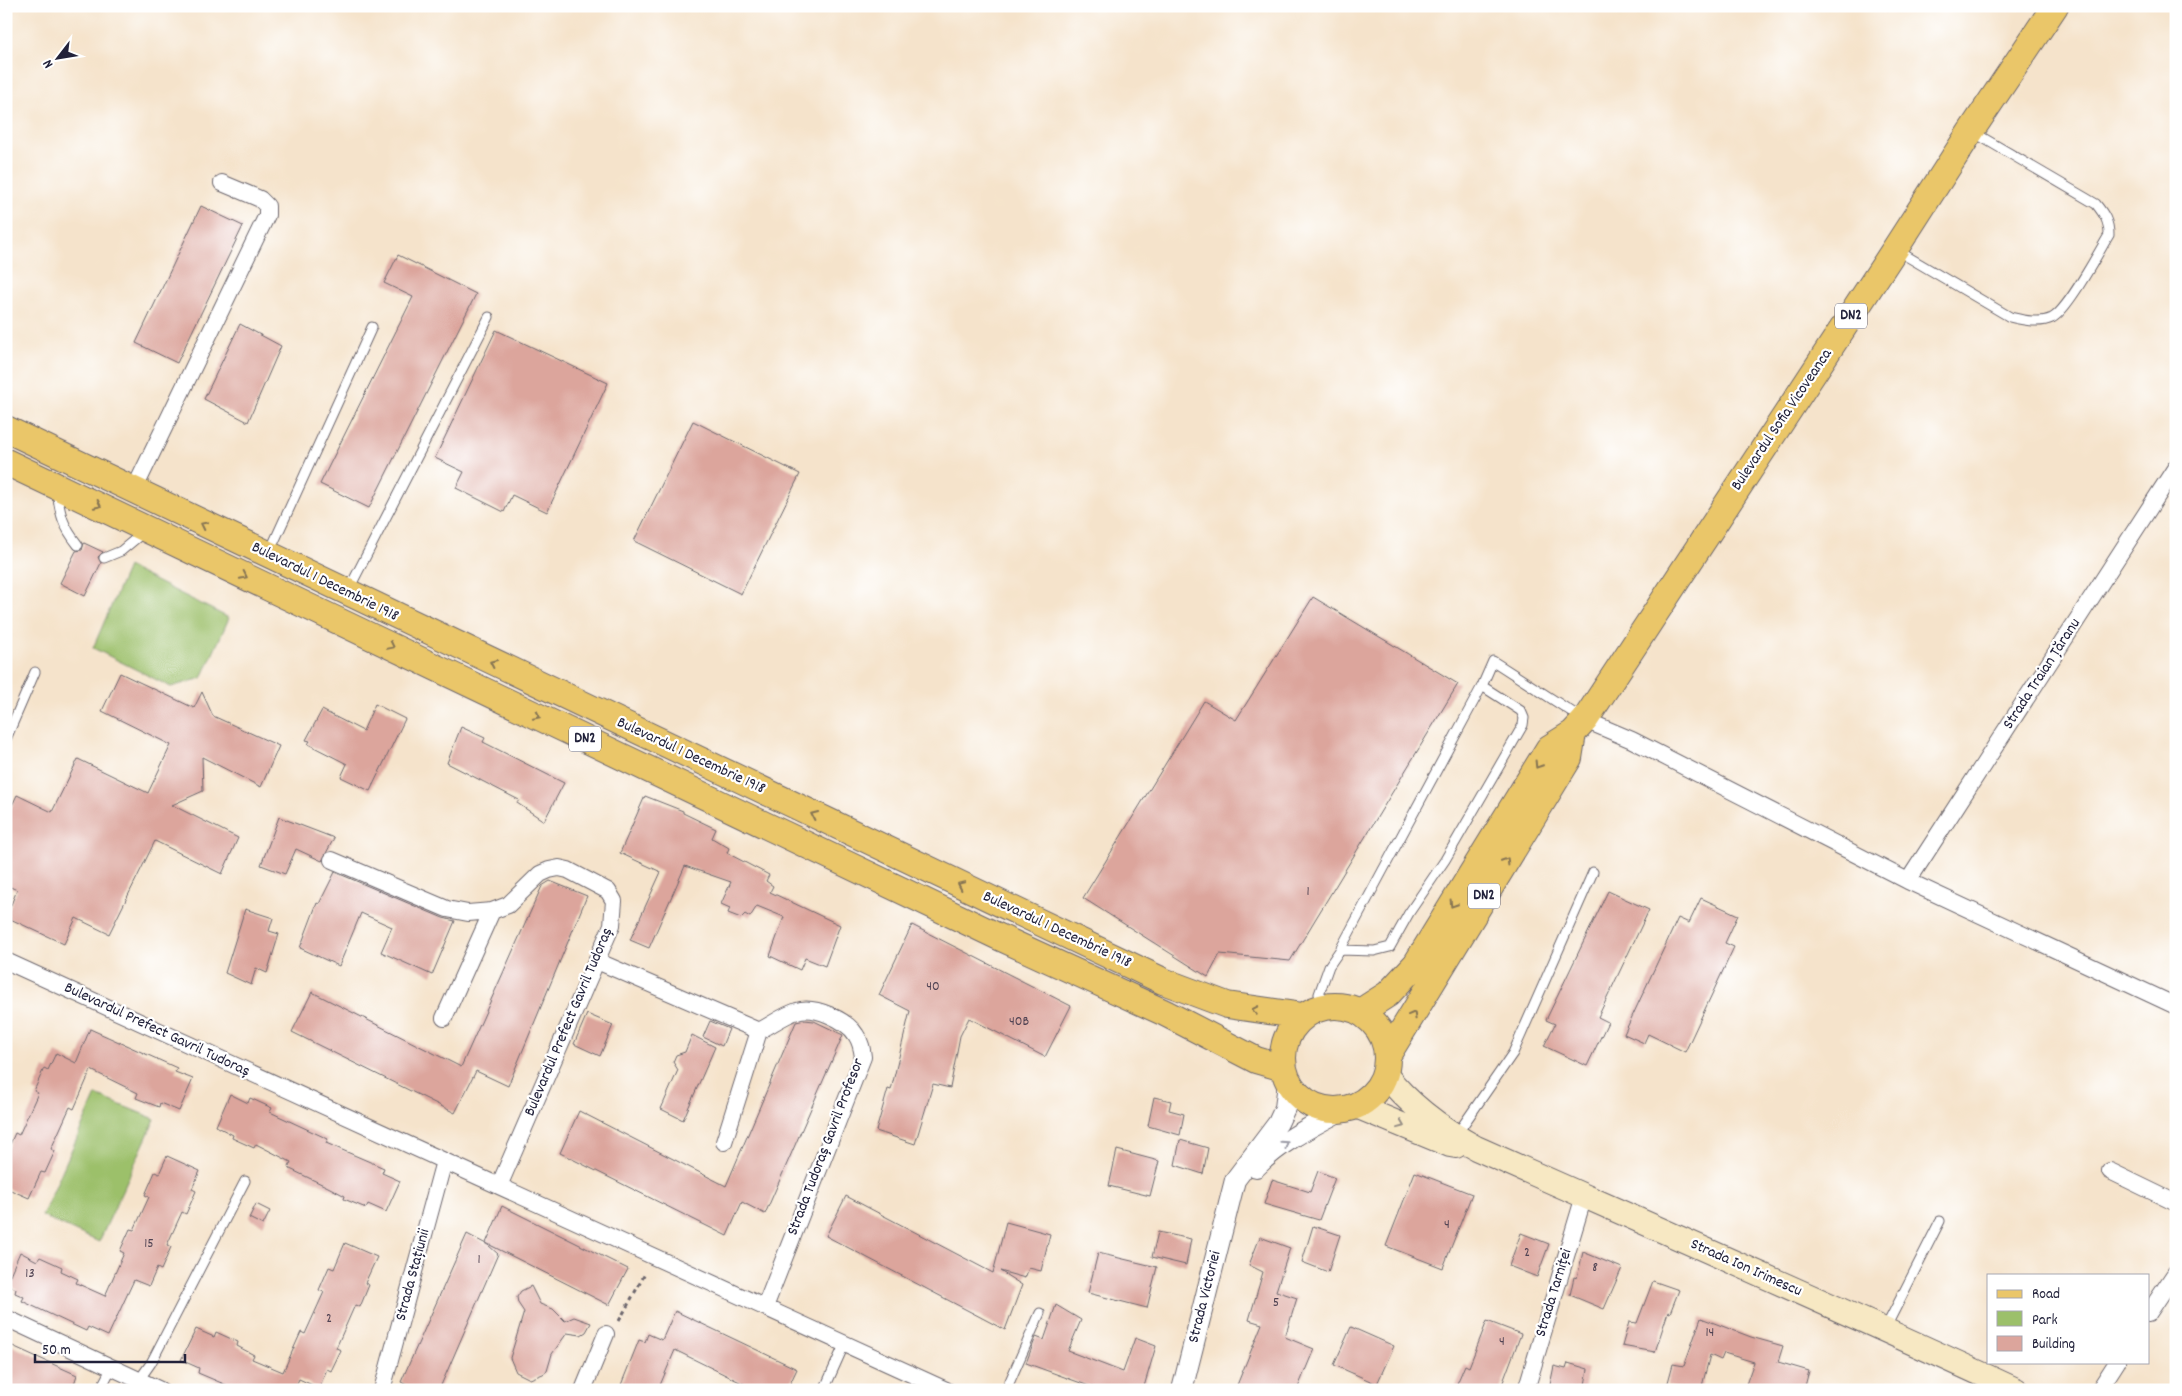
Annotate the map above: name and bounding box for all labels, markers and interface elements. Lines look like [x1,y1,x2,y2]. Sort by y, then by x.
north arrow [32,32,82,82]
text: N [38,55,59,72]
road number: DN2 [1835,304,1867,328]
street label: Bulevardul Sofia Vicoveanca [1726,344,1838,496]
one-way arrow [92,499,101,509]
one-way arrow [201,521,210,531]
street label: Bulevardul 1 Decembrie 1918 [247,536,403,628]
one-way arrow [239,569,248,580]
street label: Strada Traian Țăranu [1997,614,2087,734]
one-way arrow [386,639,395,650]
one-way arrow [489,658,498,669]
one-way arrow [532,710,541,720]
street label: Bulevardul 1 Decembrie 1918 [613,711,769,801]
road number: DN2 [569,726,601,752]
one-way arrow [1535,760,1545,769]
one-way arrow [810,811,819,821]
one-way arrow [1499,857,1509,866]
one-way arrow [957,880,966,891]
house number: 1 [1306,882,1310,902]
road number: DN2 [1468,884,1500,908]
street label: Bulevardul 1 Decembrie 1918 [979,885,1135,975]
one-way arrow [1450,898,1459,907]
street label: Bulevardul Prefect Gavril Tudoraș [519,924,619,1120]
street label: Bulevardul Prefect Gavril Tudoraș [60,977,254,1083]
house number: 40 [926,977,940,997]
one-way arrow [1251,1005,1259,1015]
one-way arrow [1407,1011,1417,1020]
house number: 40B [1009,1012,1029,1032]
street label: Strada Tudoraș Gavril Profesor [782,1055,870,1239]
one-way arrow [1396,1118,1405,1129]
one-way arrow [1279,1141,1288,1150]
house number: 4 [1444,1215,1450,1235]
street label: Strada Stațiunii [390,1226,436,1324]
street label: Strada Ion Irimescu [1686,1233,1806,1303]
house number: 15 [144,1234,154,1254]
house number: 2 [1524,1243,1530,1263]
street label: Strada Tarniței [1530,1246,1578,1340]
street label: Strada Victoriei [1182,1249,1228,1345]
house number: 1 [477,1250,481,1270]
house number: 8 [1592,1258,1598,1278]
house number: 13 [25,1264,35,1284]
legend [1987,1274,2150,1364]
text: Road [2032,1284,2060,1306]
house number: 5 [1273,1293,1279,1313]
house number: 2 [326,1309,332,1329]
text: Park [2032,1310,2058,1332]
house number: 14 [1706,1323,1714,1343]
scale bar [35,1331,185,1363]
house number: 4 [1499,1332,1505,1352]
text: Building [2032,1334,2075,1356]
text: 50 m [42,1340,71,1362]

